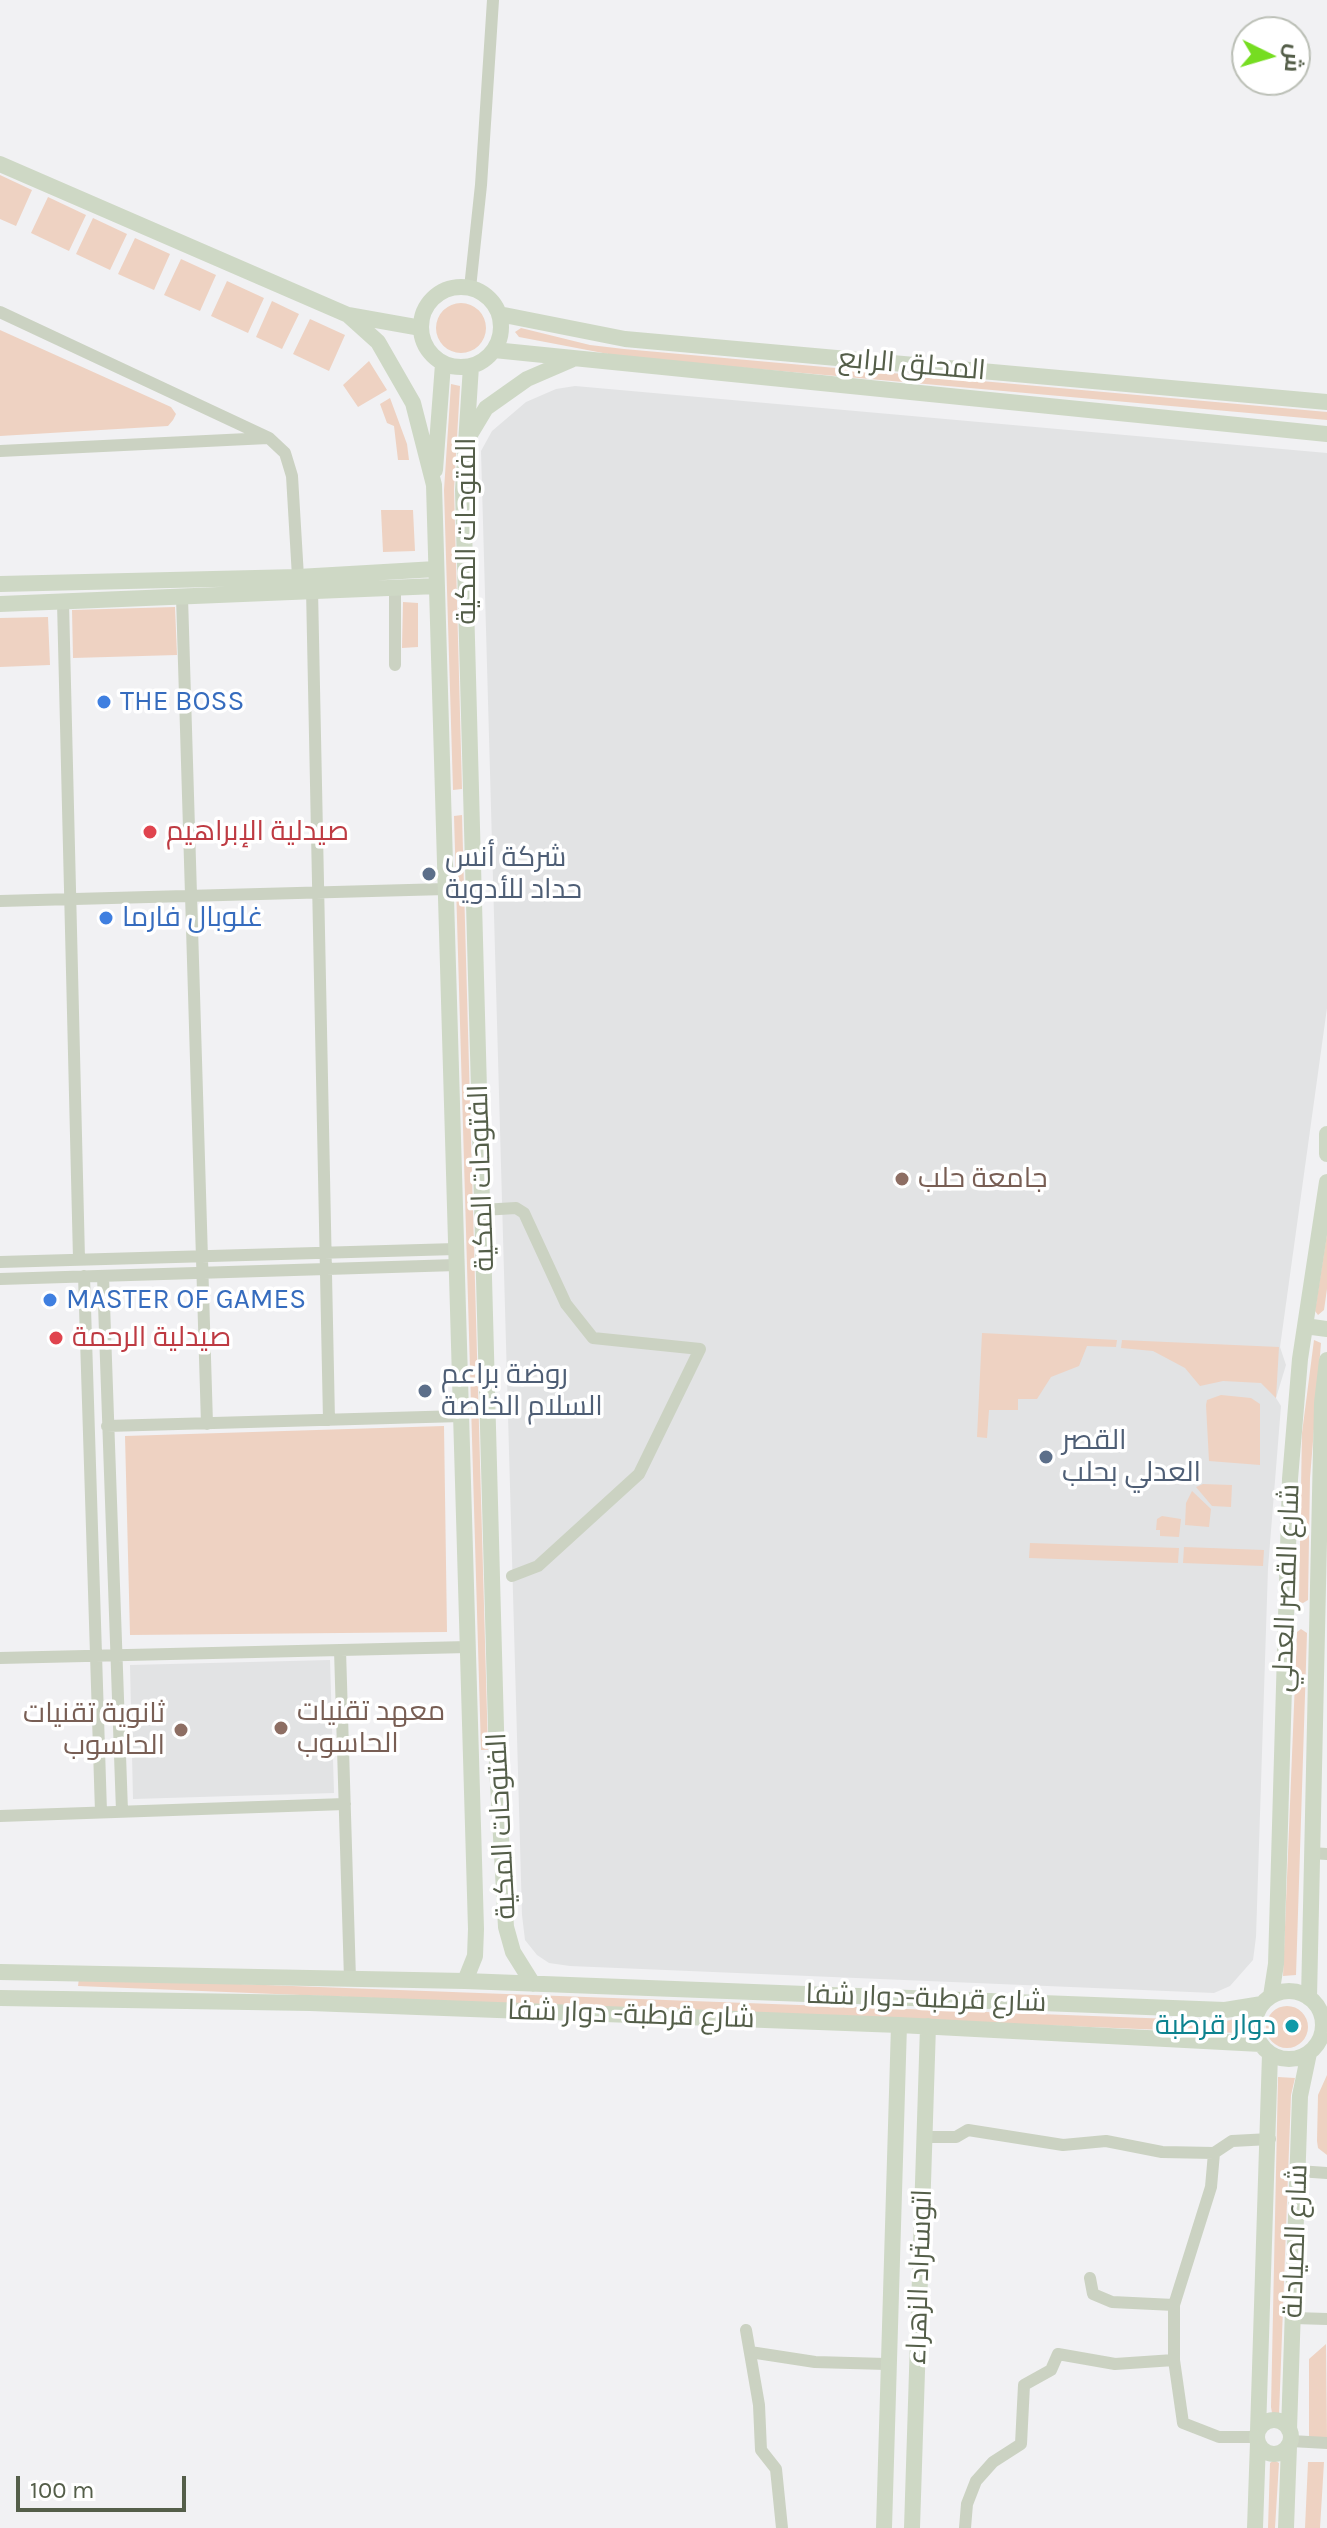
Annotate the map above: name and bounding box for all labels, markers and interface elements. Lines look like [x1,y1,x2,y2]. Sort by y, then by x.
north arrow [1231,16,1311,96]
text: ش [1279,43,1307,73]
street label: المحلق الرابع [837,342,987,388]
street label: الفتوحات المكية [450,437,484,625]
place label: THE BOSS [120,685,244,719]
marker: THE BOSS [95,693,113,711]
place label: صيدلية الإبراهيم [166,815,349,849]
marker: صيدلية الإبراهيم [141,823,159,841]
place label: شركة أنس حداد للأدوية [445,841,582,907]
marker: شركة أنس حداد للأدوية [420,865,438,883]
place label: غلوبال فارما [122,901,263,935]
marker: غلوبال فارما [97,909,115,927]
street label: الفتوحات المكية [462,1084,502,1272]
place label: جامعة حلب [918,1162,1047,1196]
marker: جامعة حلب [893,1170,911,1188]
place label: MASTER OF GAMES [66,1283,306,1317]
marker: MASTER OF GAMES [41,1291,59,1309]
place label: صيدلية الرحمة [72,1321,231,1355]
marker: صيدلية الرحمة [47,1329,65,1347]
place label: روضة براعم السلام الخاصة [441,1358,603,1424]
marker: روضة براعم السلام الخاصة [416,1382,434,1400]
place label: القصر العدلي بحلب [1062,1424,1201,1490]
marker: القصر العدلي بحلب [1037,1448,1055,1466]
street label: شارع القصر العدلي [1267,1483,1307,1693]
place label: معهد تقنيات الحاسوب [297,1695,445,1761]
place label: ثانوية تقنيات الحاسوب [23,1697,165,1763]
marker: معهد تقنيات الحاسوب [272,1719,290,1737]
marker: ثانوية تقنيات الحاسوب [172,1721,190,1739]
street label: الفتوحات المكية [480,1732,524,1920]
street label: شارع قرطبة-دوار شفا [805,1978,1047,2020]
street label: شارع قرطبة- دوار شفا [507,1994,755,2036]
place label: دوار قرطبة [1155,2009,1276,2043]
marker: دوار قرطبة [1283,2017,1301,2035]
street label: شارع الصيادلة [1277,2164,1315,2318]
street label: اتوستراد الزهراء [900,2189,940,2365]
scale bar [20,2460,190,2510]
text: 100 m [30,2476,95,2504]

